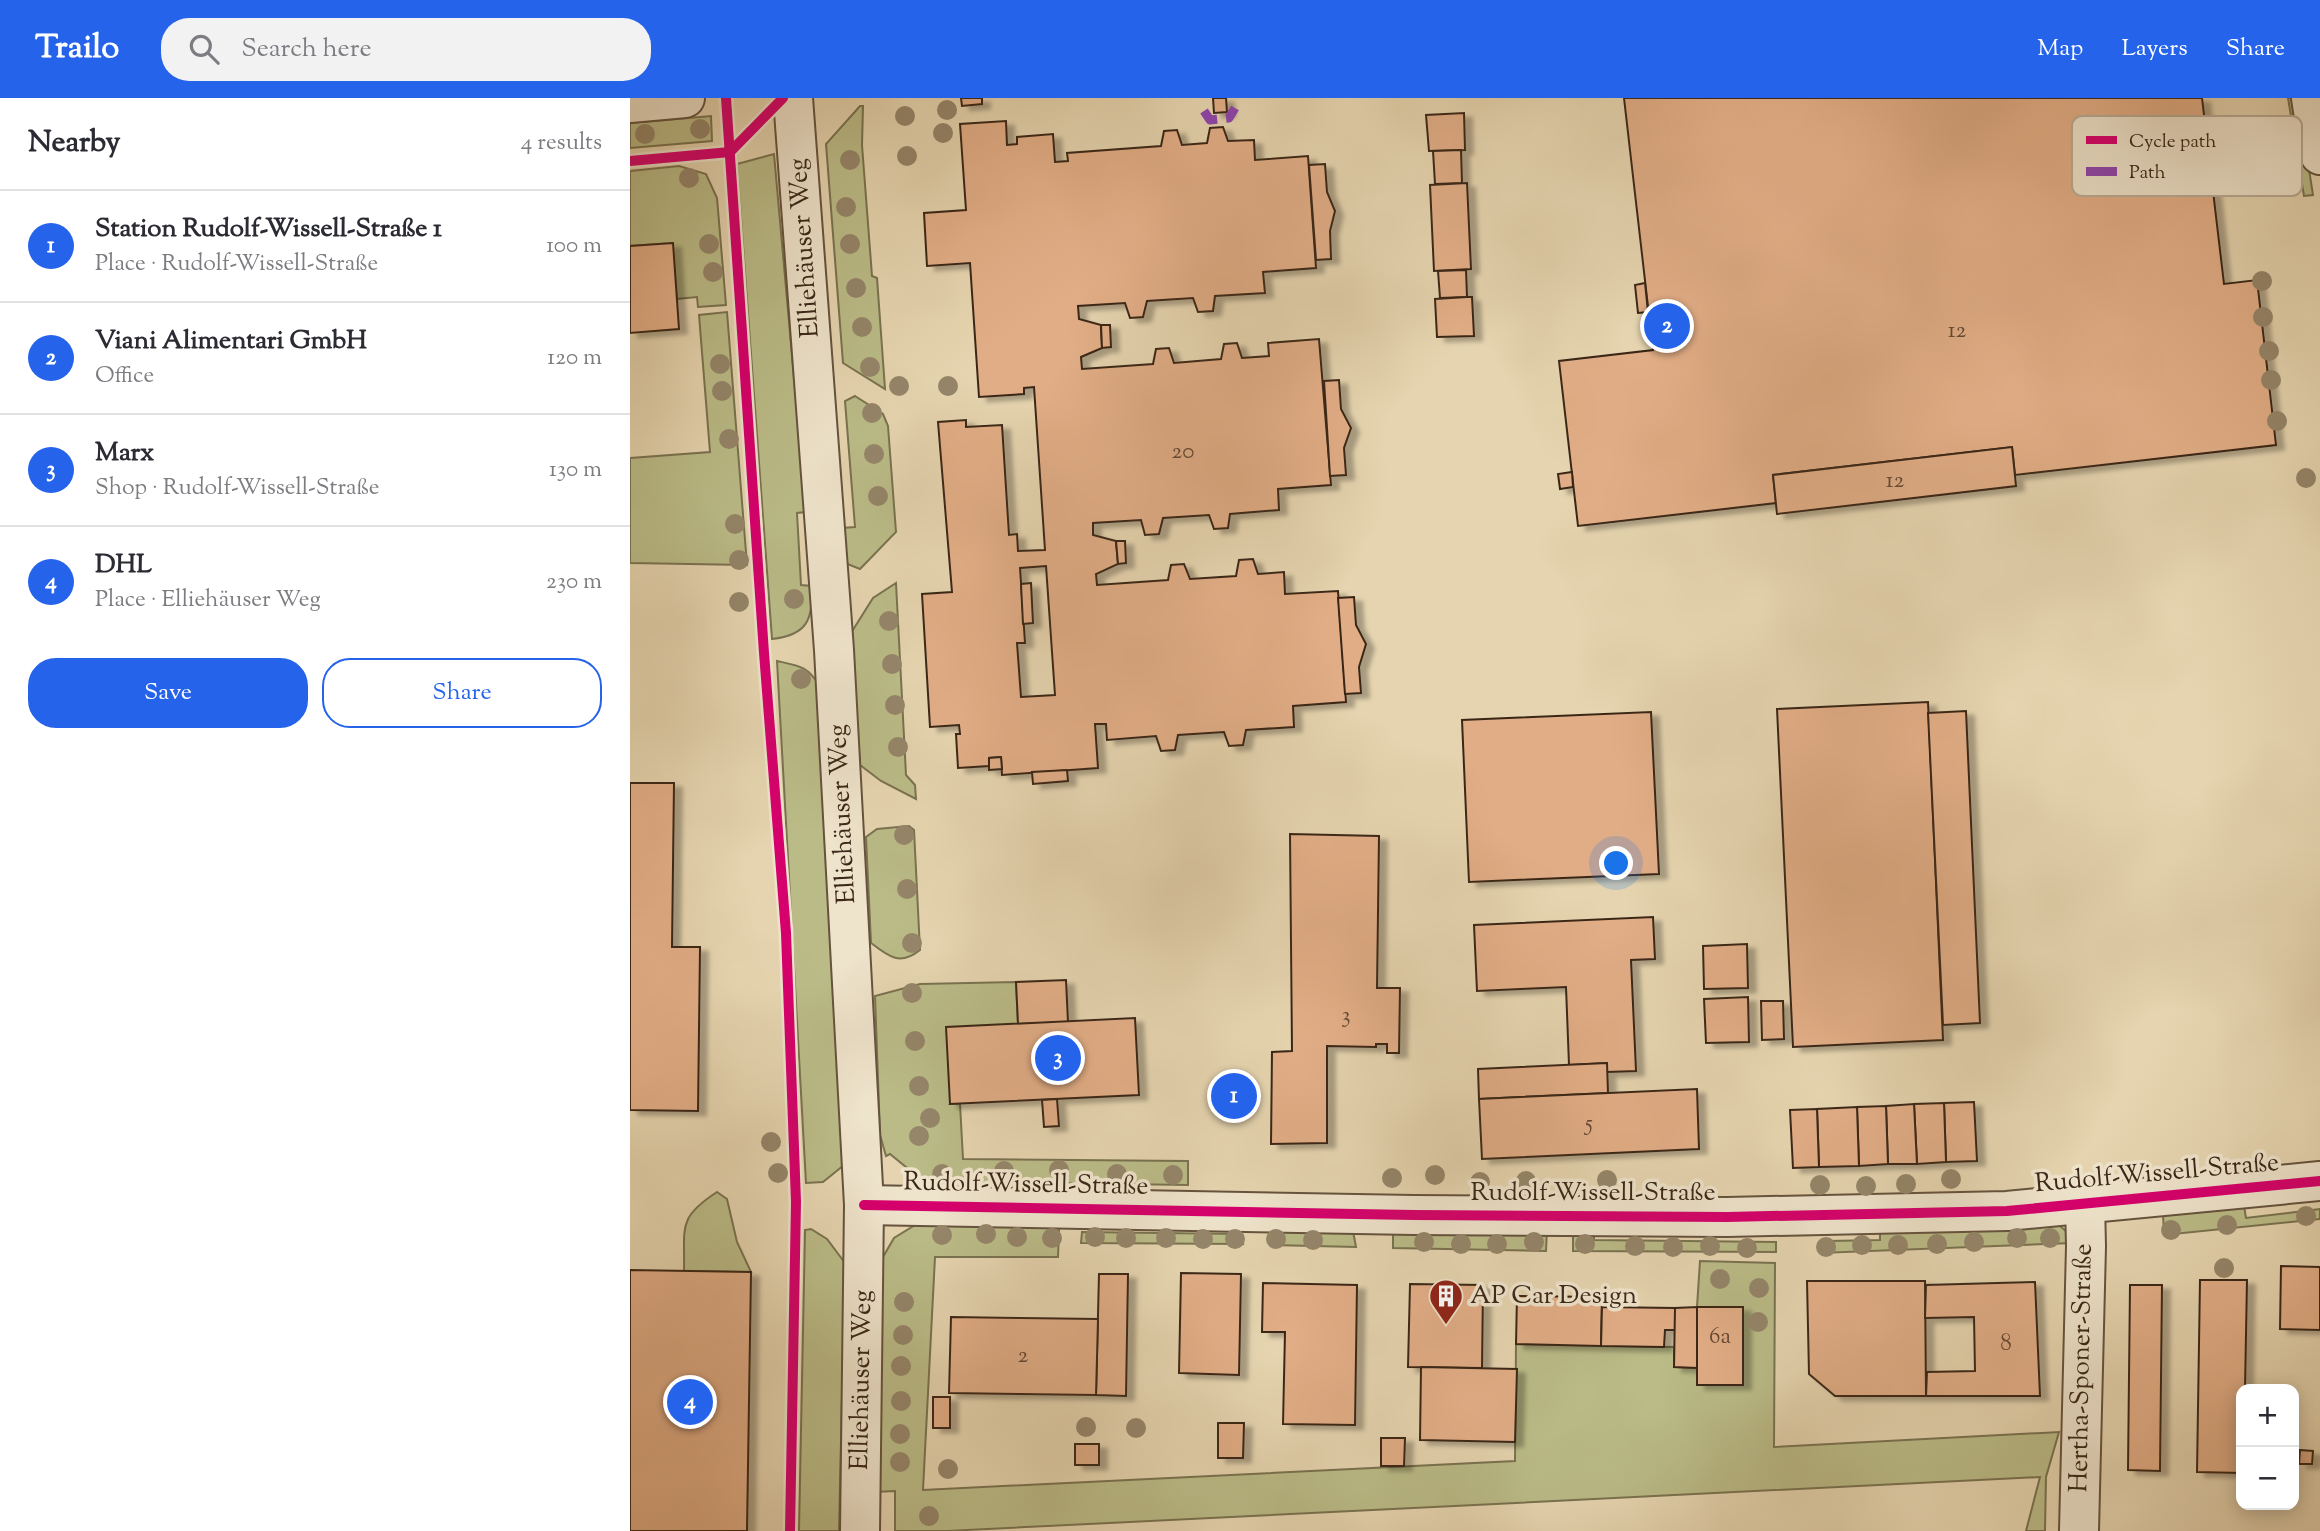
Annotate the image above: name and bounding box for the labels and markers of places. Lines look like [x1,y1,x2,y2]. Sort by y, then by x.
pin: 2 [1644,300,1690,352]
pin: 3 [1035,1032,1081,1084]
pin: 1 [1211,1070,1257,1122]
building icon: AP Car Design [1427,1277,1465,1326]
place label: AP Car Design [1470,1278,1637,1315]
pin: 4 [667,1376,713,1428]

